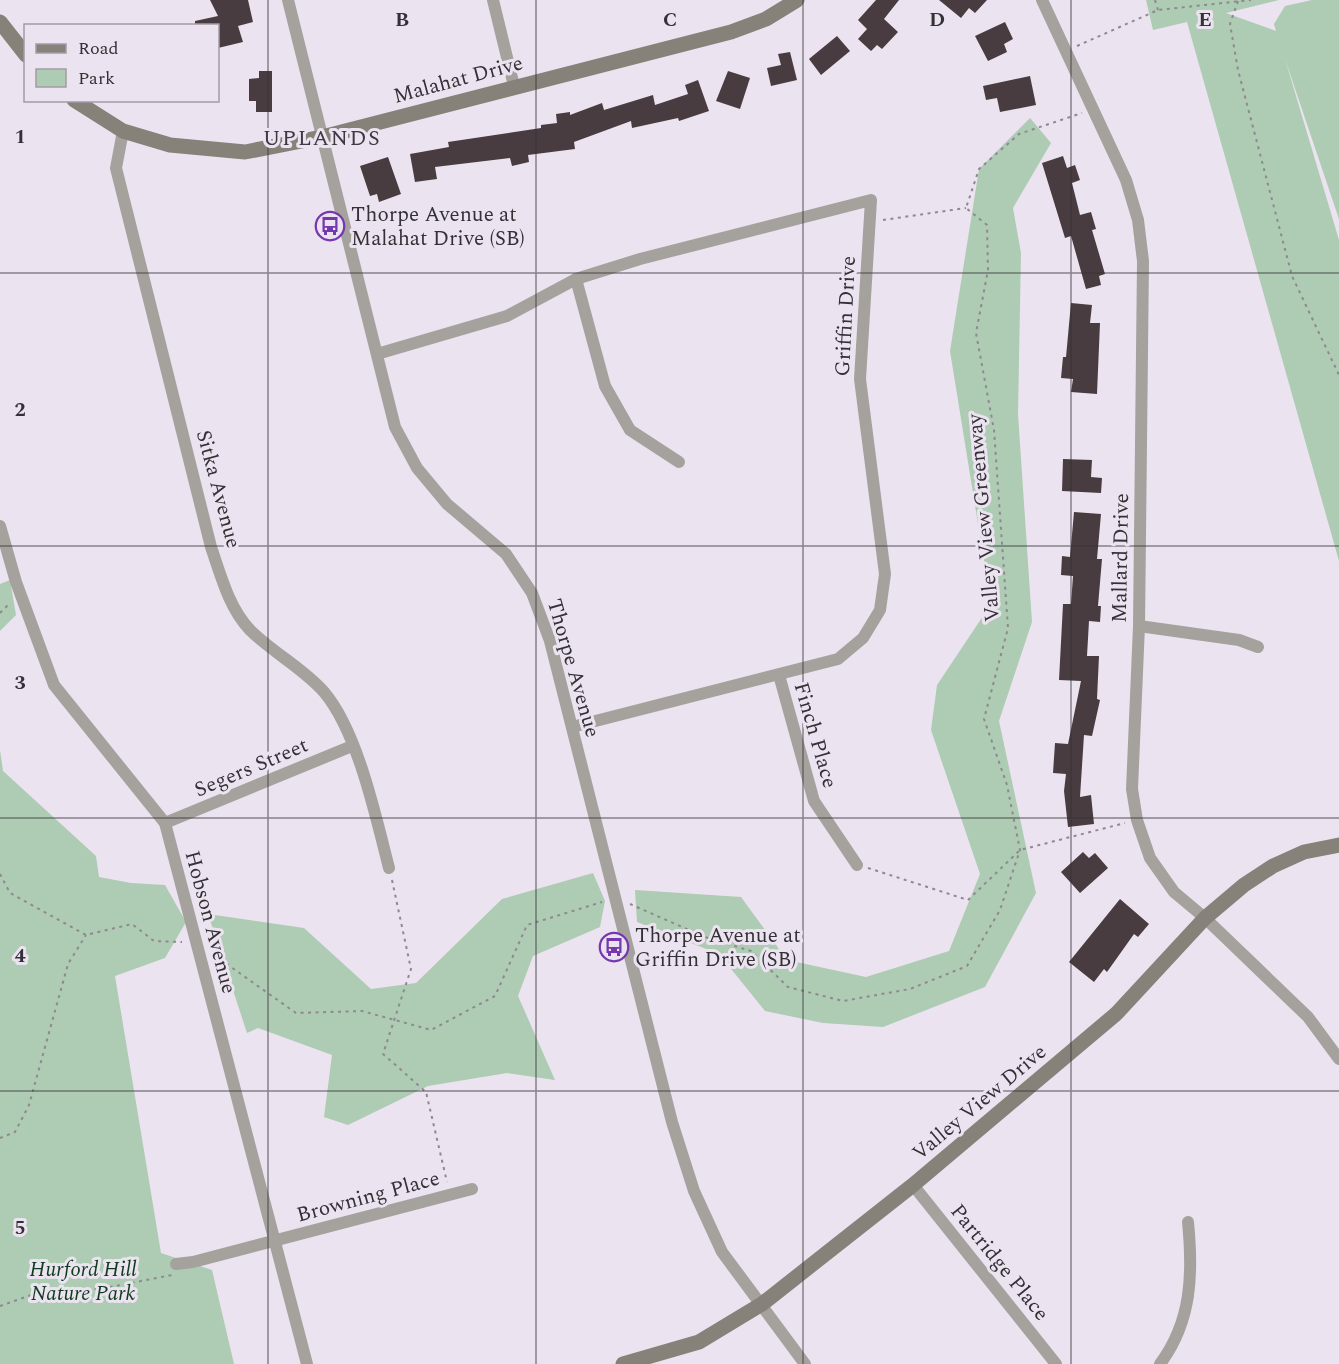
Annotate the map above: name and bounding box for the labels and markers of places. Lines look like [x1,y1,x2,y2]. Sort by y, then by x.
place label: Thorpe Avenue at Malahat Drive (SB) [351,199,525,255]
bus stop icon: Thorpe Avenue at Malahat Drive (SB) [314,210,346,242]
place label: Thorpe Avenue at Griffin Drive (SB) [635,920,801,976]
bus stop icon: Thorpe Avenue at Griffin Drive (SB) [598,931,630,963]

